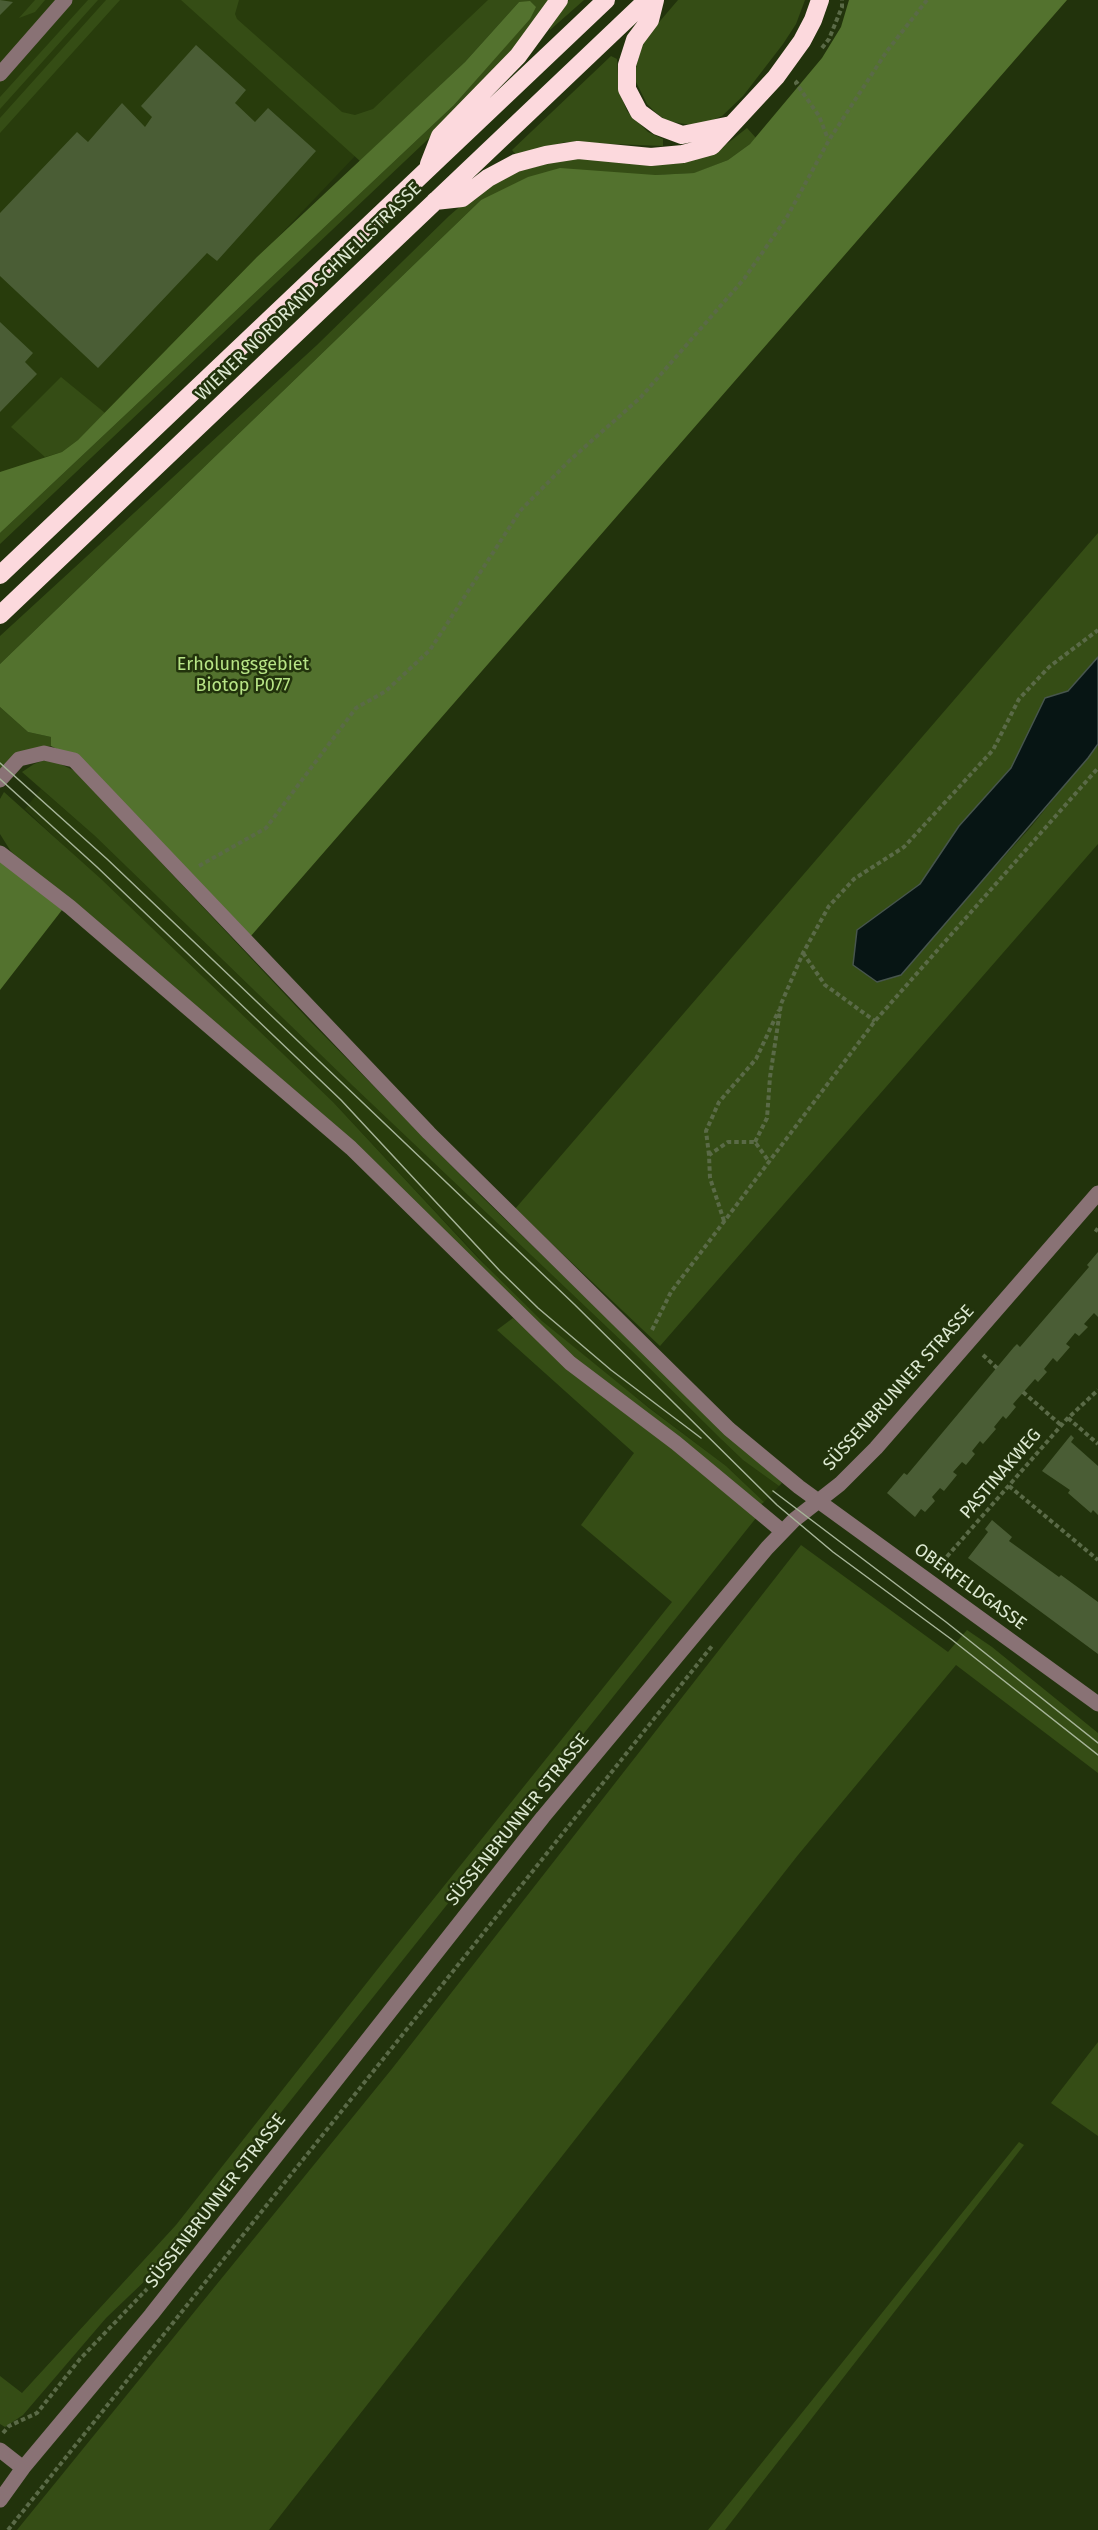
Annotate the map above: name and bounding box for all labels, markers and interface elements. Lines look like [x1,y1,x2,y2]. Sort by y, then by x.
street label: WIENER NORDRAND SCHNELLSTRASSE [192,178,426,406]
park label: Erholungsgebiet Biotop P077 [177,654,309,696]
street label: SÜSSENBRUNNER STRASSE [819,1301,979,1475]
street label: PASTINAKWEG [956,1424,1046,1524]
street label: OBERFELDGASSE [910,1539,1030,1635]
street label: SÜSSENBRUNNER STRASSE [442,1730,594,1910]
street label: SÜSSENBRUNNER STRASSE [141,2109,291,2293]

